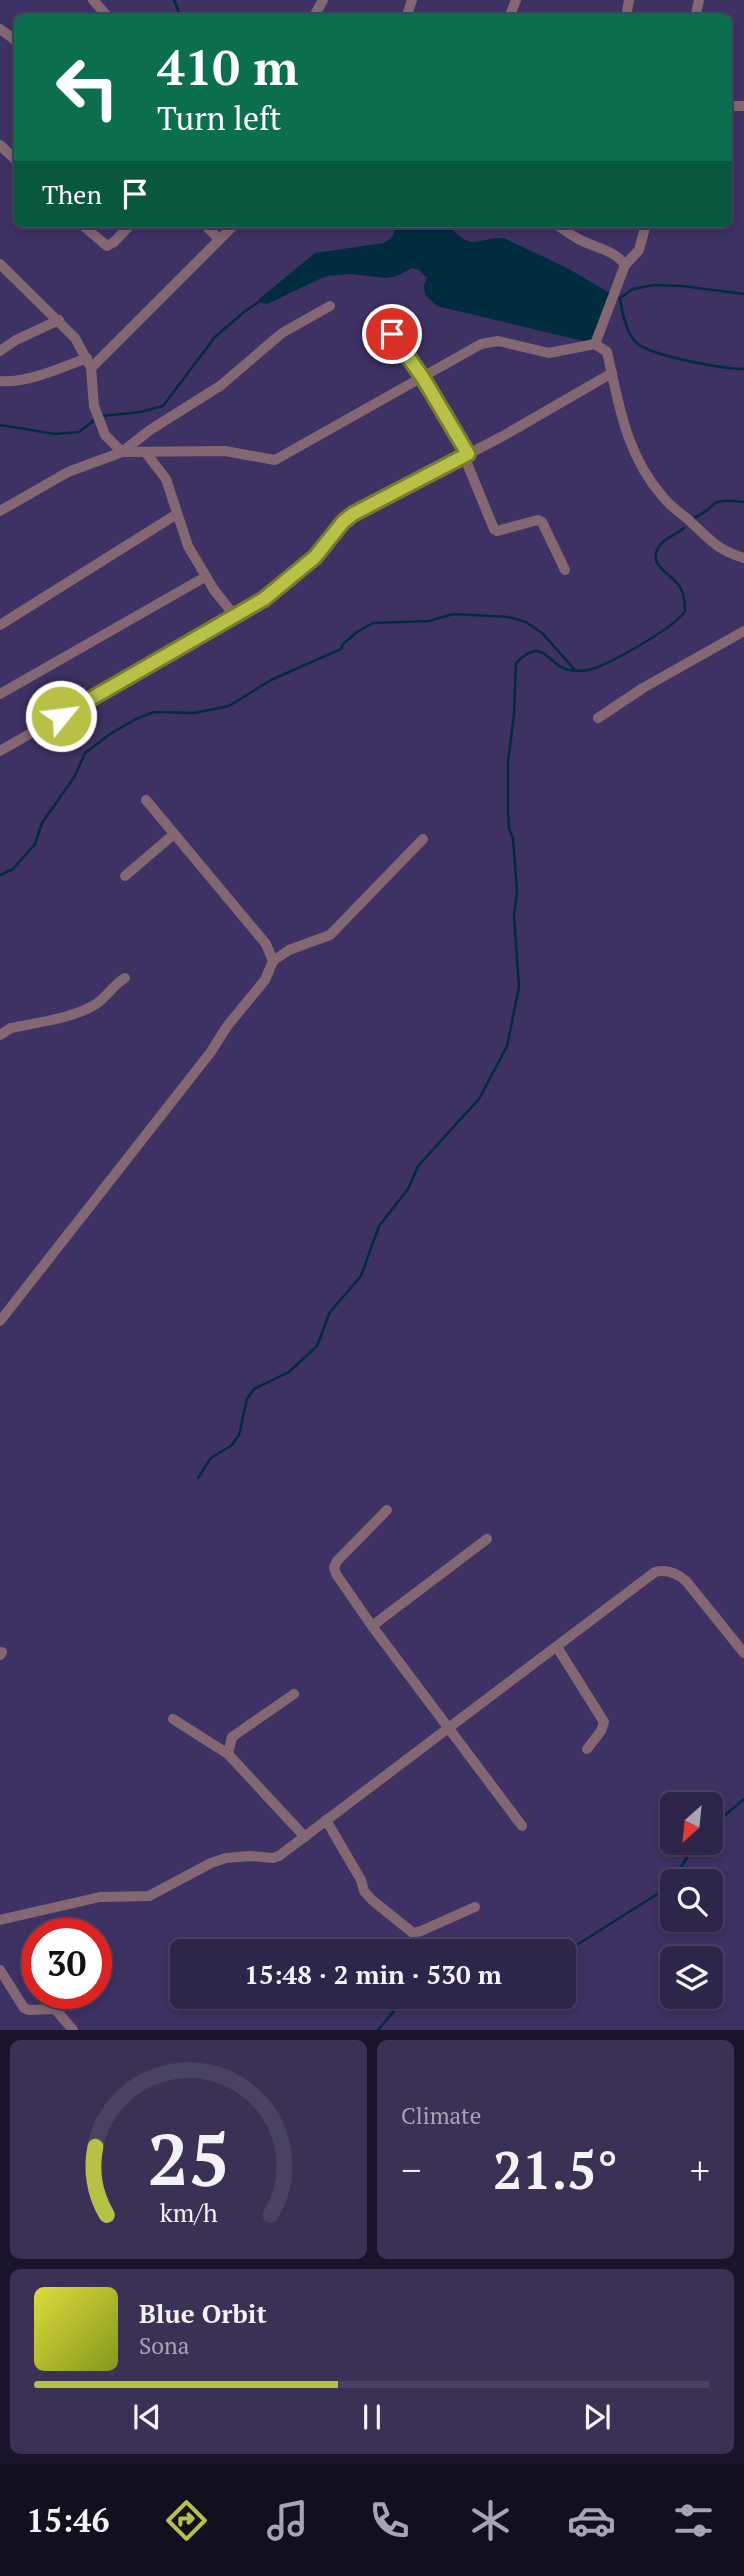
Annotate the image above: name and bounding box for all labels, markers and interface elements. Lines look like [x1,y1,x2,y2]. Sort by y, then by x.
text: 410 m [157,34,299,99]
icon: left [42,42,133,133]
text: Turn left [157,97,281,139]
icon: arrive [116,175,154,213]
text: Then [42,177,102,211]
pin [362,304,422,364]
icon: arrive [373,315,411,353]
position arrow [24,679,98,753]
north arrow [660,1792,723,1855]
map controls [660,1792,723,2009]
button: search [660,1869,723,1932]
speed limit sign: 30 [21,1918,112,2009]
button: layers [660,1946,723,2009]
text: 15:48 · 2 min · 530 m [244,1957,502,1991]
text: Climate [401,2100,481,2131]
text: 25 [147,2110,230,2207]
text: 21.5° [493,2135,618,2204]
text: − [401,2145,421,2195]
text: + [690,2145,710,2195]
text: km/h [160,2196,218,2229]
text: Blue Orbit [139,2296,267,2330]
text: Sona [139,2330,189,2361]
icon: previous [128,2398,166,2436]
icon: pause [353,2398,391,2436]
icon: next [578,2398,616,2436]
icon: directions [162,2496,211,2545]
icon: music [263,2496,312,2545]
icon: phone [365,2496,414,2545]
icon: climate [466,2496,515,2545]
icon: car [567,2496,616,2545]
icon: filters [669,2496,718,2545]
text: 15:46 [26,2499,109,2541]

